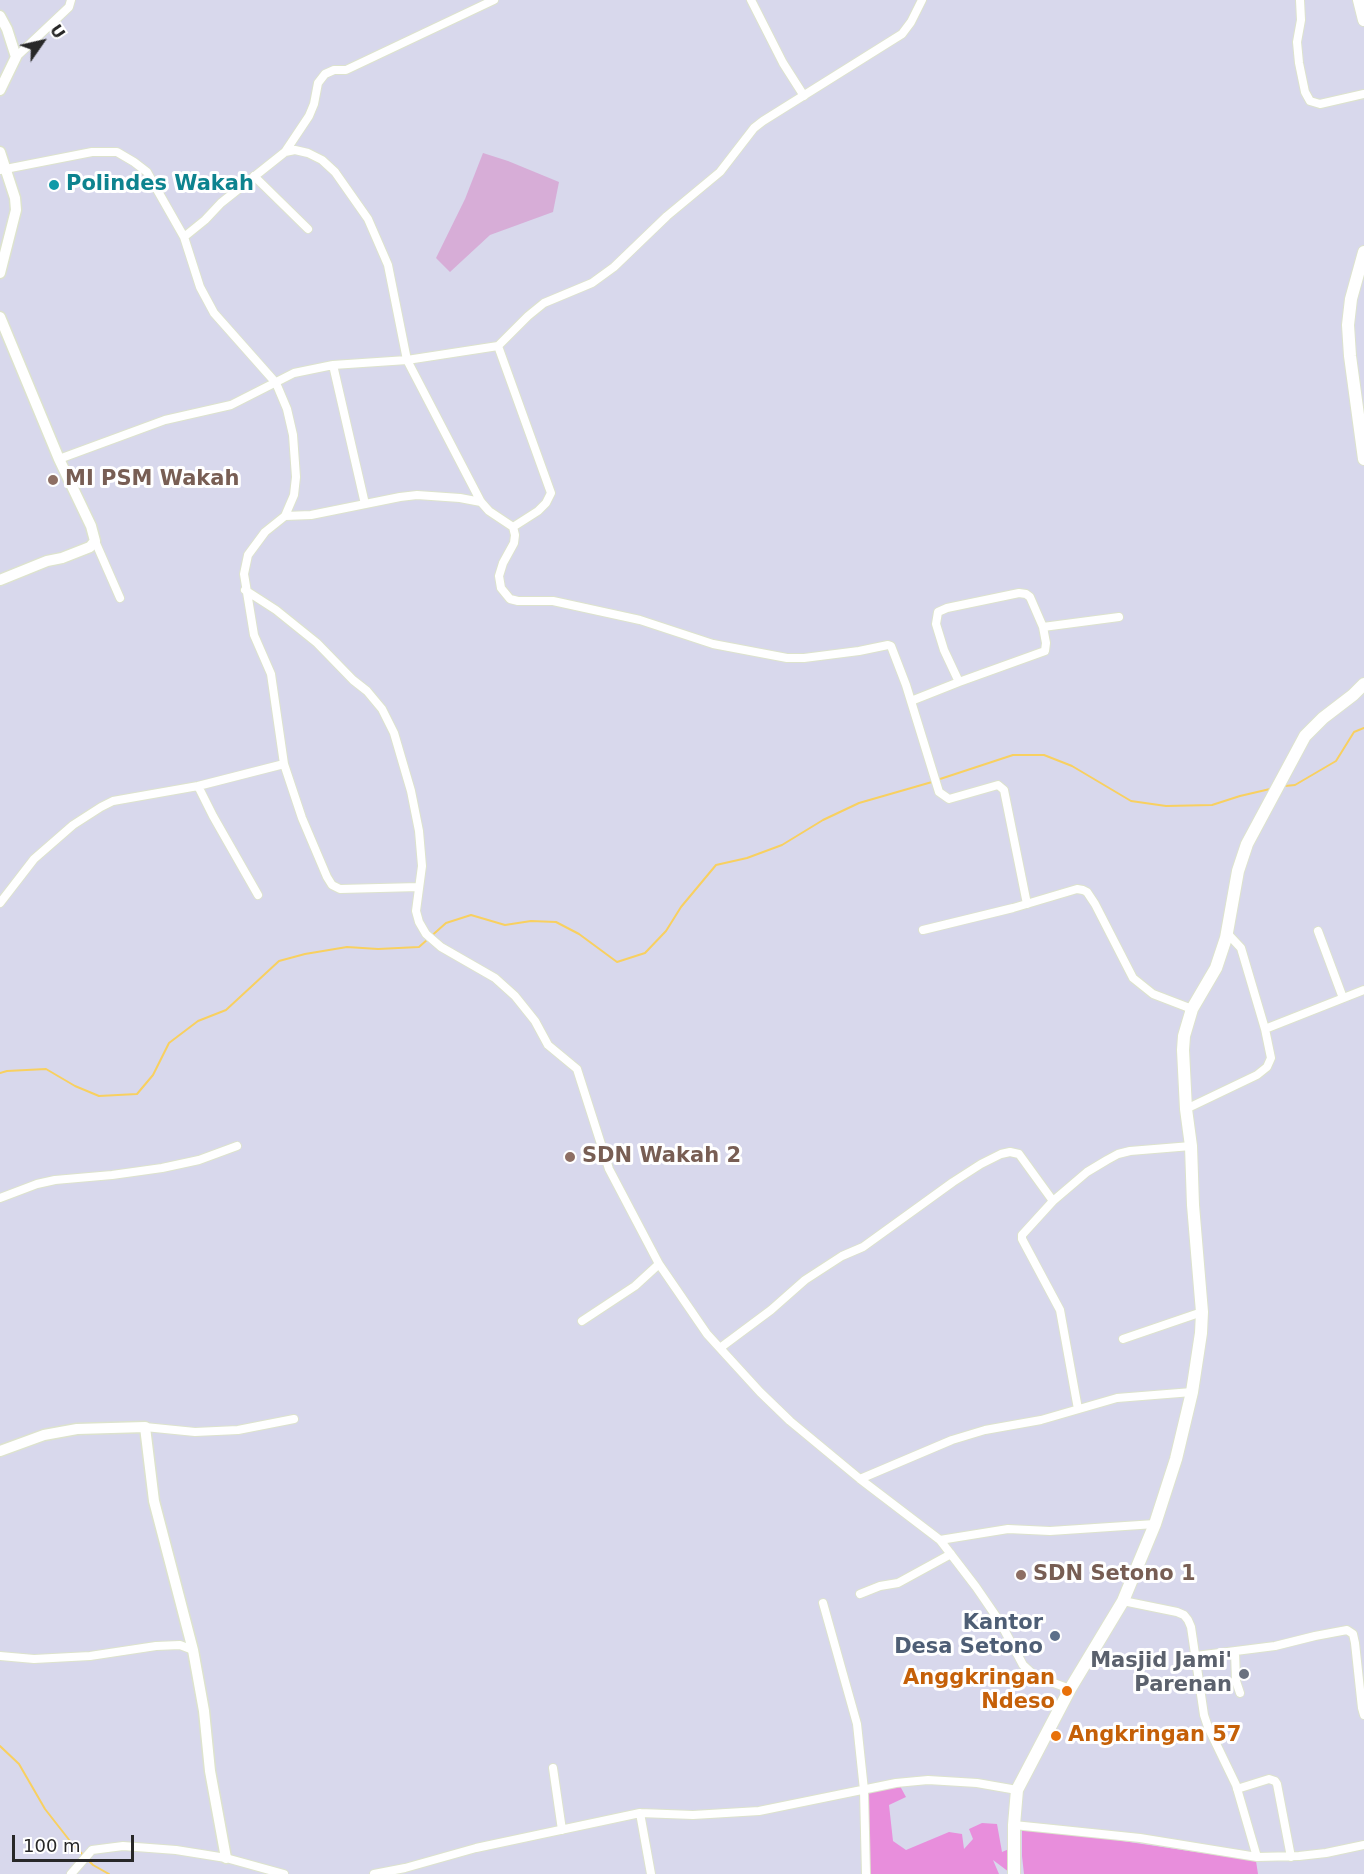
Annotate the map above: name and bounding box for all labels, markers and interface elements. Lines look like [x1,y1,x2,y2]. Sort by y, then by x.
north arrow [12,12,72,72]
text: U [46,21,69,42]
place label: Polindes Wakah [66,172,254,198]
marker: Polindes Wakah [47,178,61,192]
place label: MI PSM Wakah [65,467,239,493]
marker: MI PSM Wakah [46,473,60,487]
place label: SDN Wakah 2 [582,1144,741,1170]
marker: SDN Wakah 2 [563,1150,577,1164]
place label: SDN Setono 1 [1033,1562,1196,1588]
marker: SDN Setono 1 [1014,1568,1028,1582]
place label: Kantor Desa Setono [894,1611,1043,1661]
marker: Kantor Desa Setono [1048,1629,1062,1643]
place label: Masjid Jami' Parenan [1090,1649,1232,1699]
place label: Anggkringan Ndeso [903,1666,1055,1716]
marker: Masjid Jami' Parenan [1237,1667,1251,1681]
marker: Anggkringan Ndeso [1060,1684,1074,1698]
place label: Angkringan 57 [1068,1723,1241,1749]
marker: Angkringan 57 [1049,1729,1063,1743]
scale bar [15,1823,136,1861]
text: 100 m [23,1835,81,1856]

